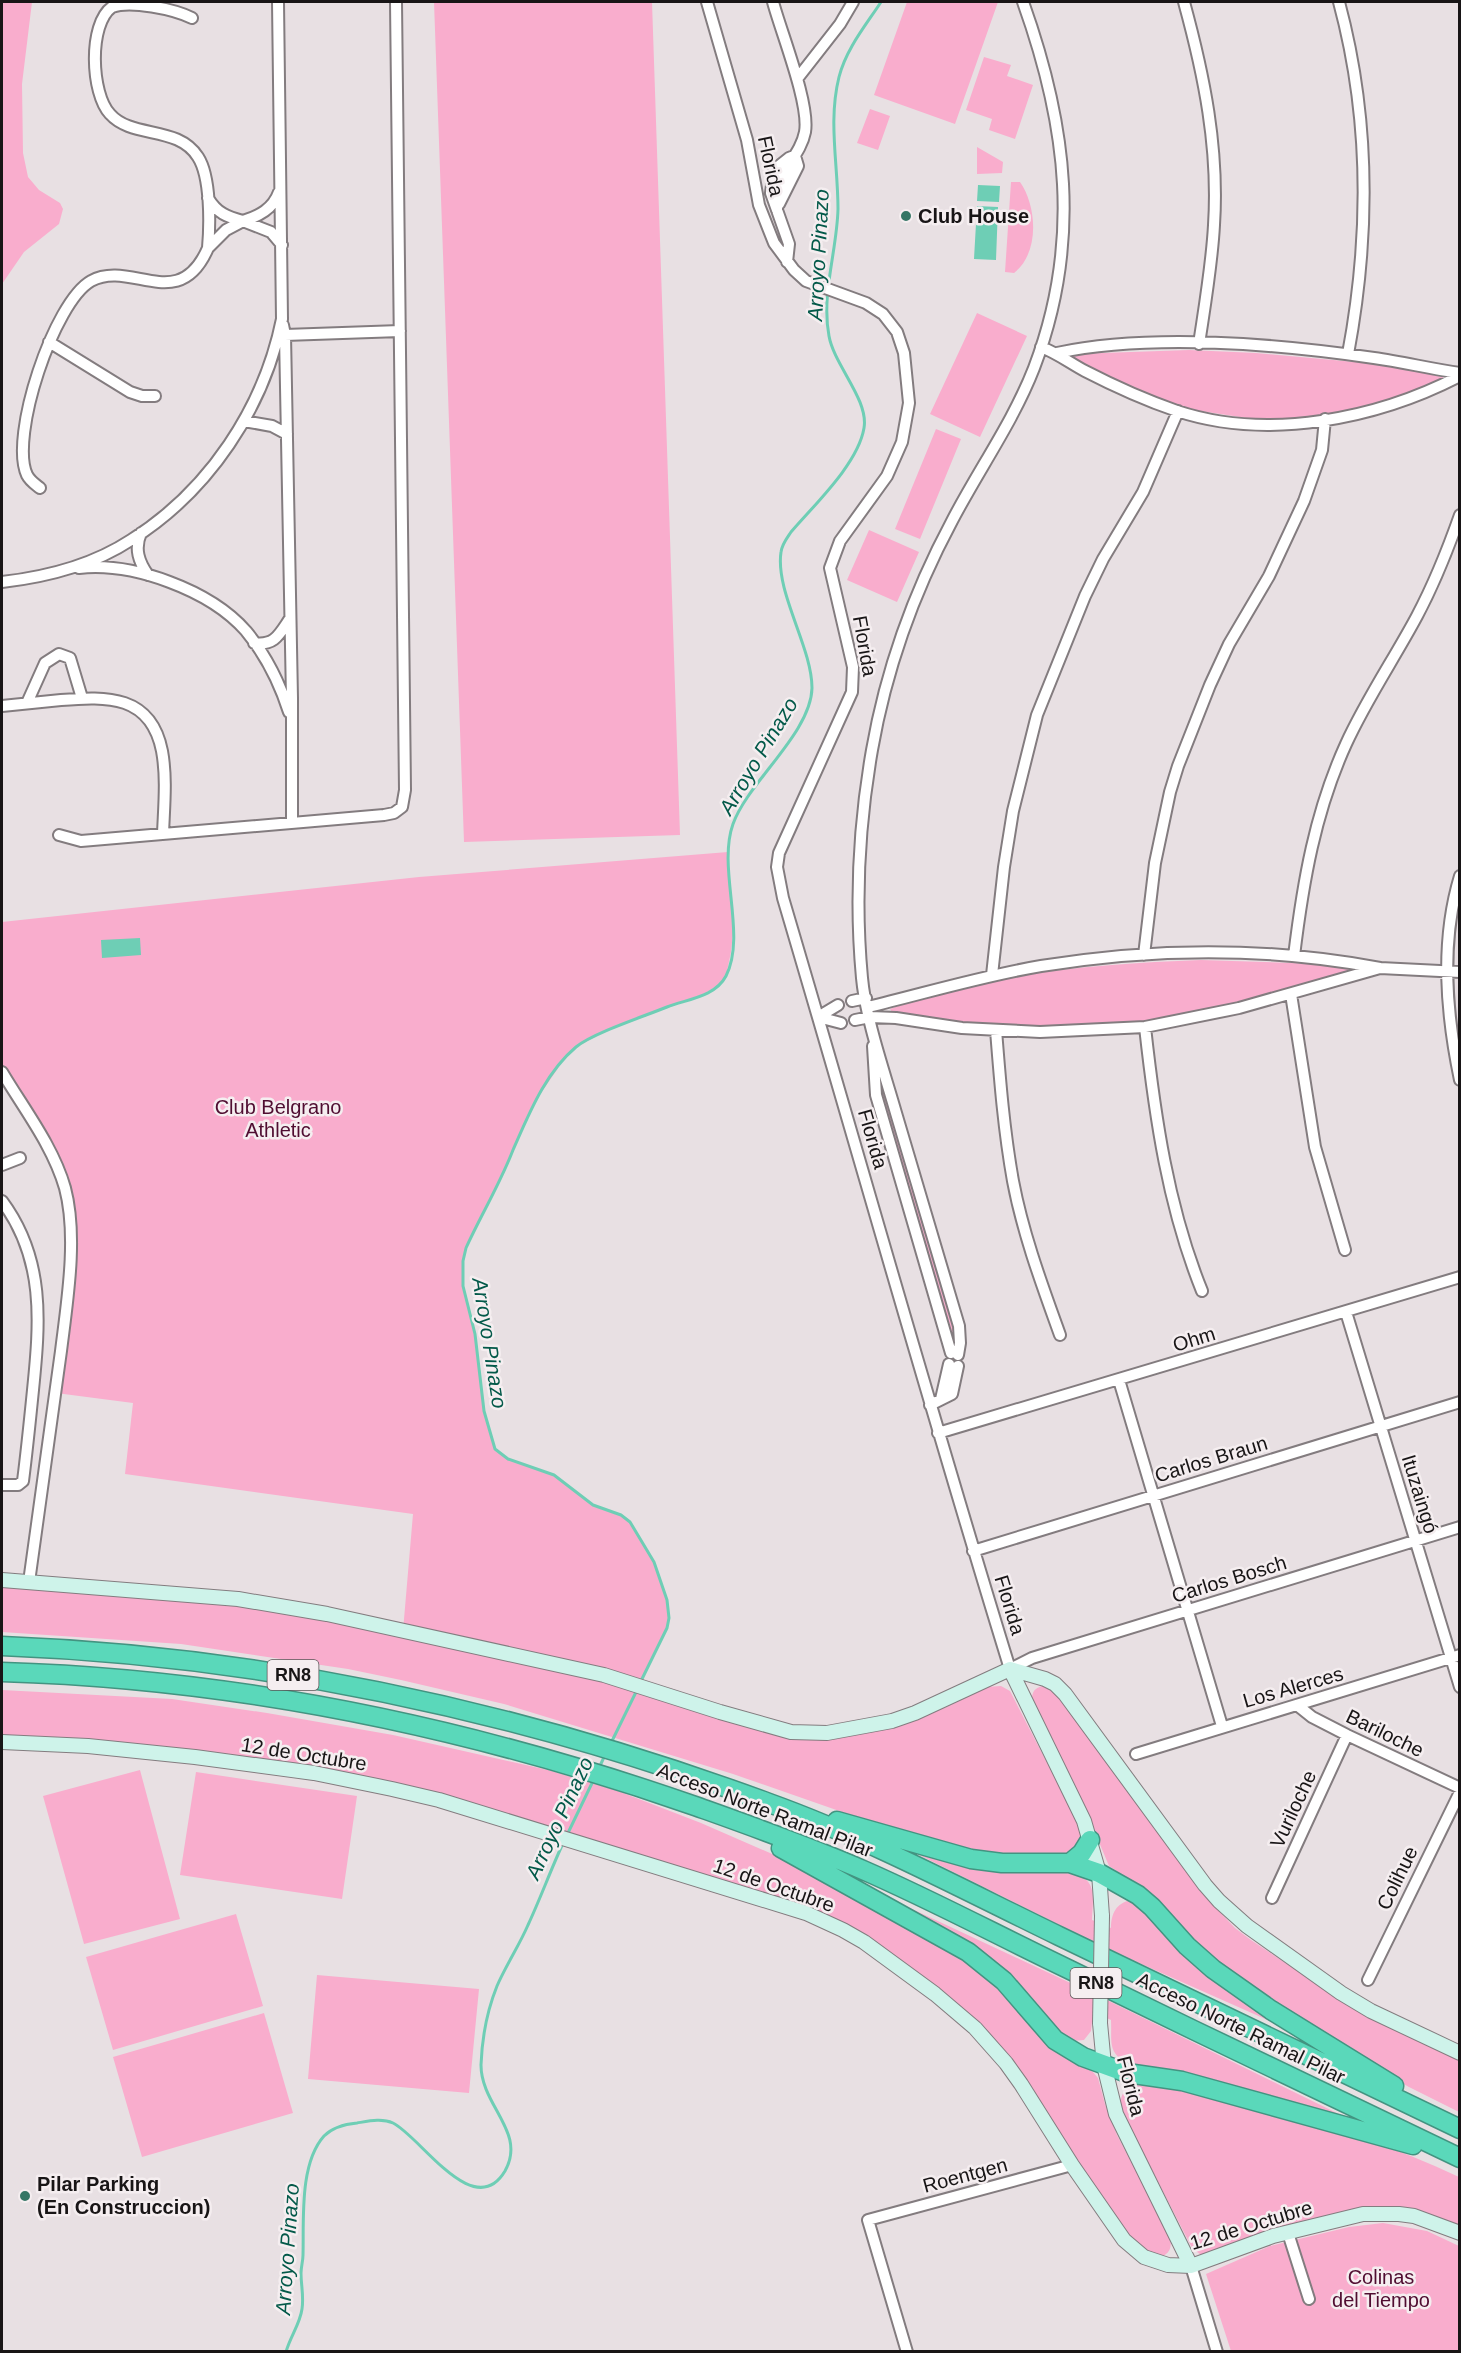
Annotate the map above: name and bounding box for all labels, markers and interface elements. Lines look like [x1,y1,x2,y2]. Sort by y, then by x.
street label: Florida [754,134,788,199]
water label: Arroyo Pinazo [803,188,833,323]
place label: Club House [918,205,1029,227]
marker: Club House [899,209,913,223]
street label: Florida [849,614,881,679]
water label: Arroyo Pinazo [713,693,802,820]
park label: Club Belgrano Athletic [215,1096,341,1141]
street label: Florida [854,1107,892,1172]
water label: Arroyo Pinazo [468,1274,512,1410]
street label: Ohm [1170,1322,1218,1356]
street label: Carlos Braun [1152,1431,1270,1487]
street label: Ituzaingó [1398,1452,1442,1536]
street label: Carlos Bosch [1169,1551,1289,1607]
street label: Florida [991,1573,1030,1638]
road number: RN8 [268,1660,318,1690]
street label: Los Alerces [1240,1662,1346,1712]
street label: Bariloche [1343,1705,1427,1761]
street label: 12 de Octubre [240,1733,368,1775]
water label: Arroyo Pinazo [520,1753,597,1884]
street label: Acceso Norte Ramal Pilar [654,1759,876,1861]
street label: Vuriloche [1266,1767,1320,1851]
street label: Colihue [1372,1843,1422,1913]
street label: 12 de Octubre [710,1854,838,1916]
road number: RN8 [1070,1968,1122,1998]
street label: Acceso Norte Ramal Pilar [1133,1968,1349,2088]
street label: Florida [1113,2054,1149,2119]
street label: Roentgen [920,2153,1010,2197]
place label: Pilar Parking (En Construccion) [37,2173,210,2218]
water label: Arroyo Pinazo [271,2182,303,2318]
marker: Pilar Parking (En Construccion) [18,2189,32,2203]
street label: 12 de Octubre [1187,2196,1315,2254]
park label: Colinas del Tiempo [1332,2266,1430,2311]

